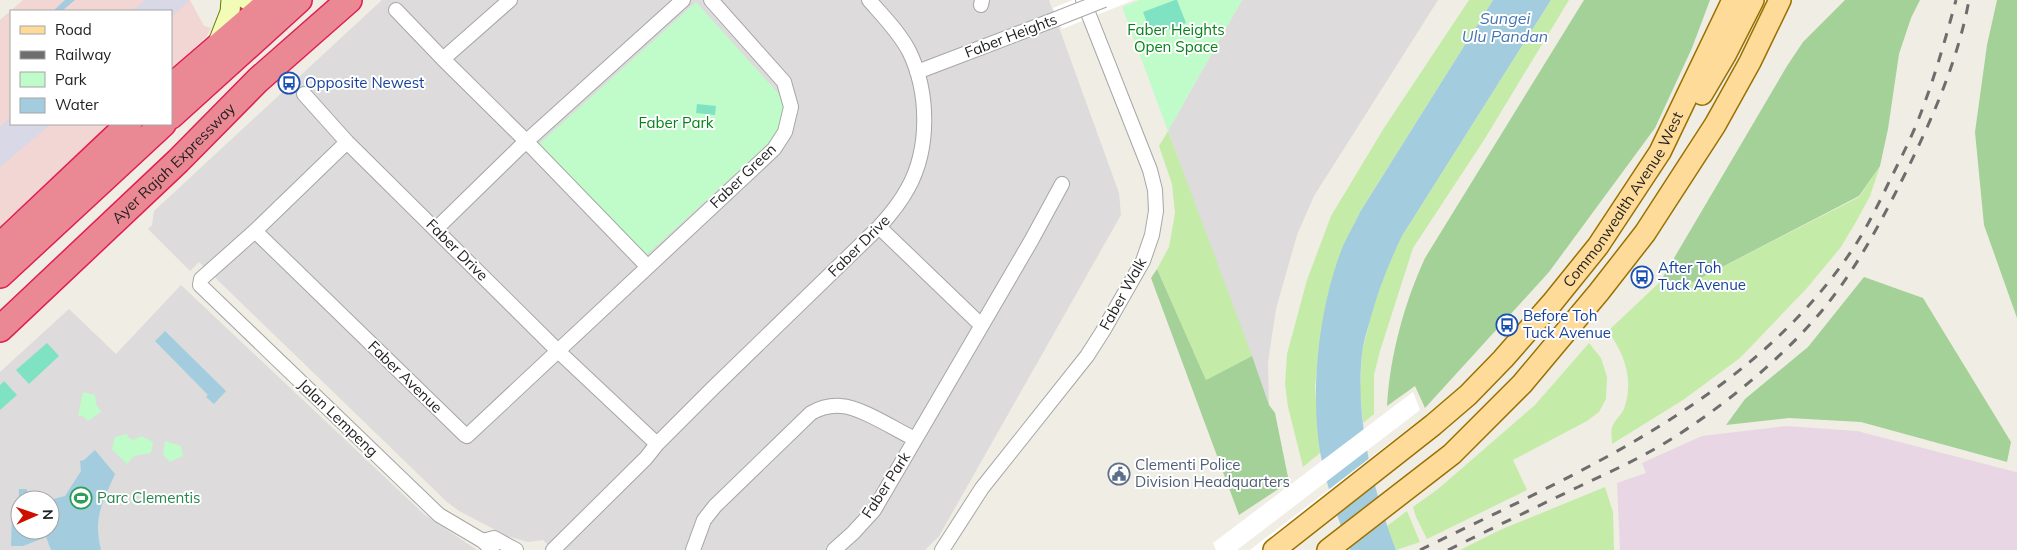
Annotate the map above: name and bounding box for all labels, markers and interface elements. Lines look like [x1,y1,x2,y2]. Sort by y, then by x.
water label: Sungei Ulu Pandan [1462,8,1548,46]
street label: Faber Heights [962,9,1060,62]
legend [10,10,172,125]
text: Road [55,20,92,39]
park label: Faber Heights Open Space [1127,20,1225,56]
text: Railway [55,45,111,64]
text: Park [55,70,87,89]
bus stop icon: Opposite Newest [277,71,301,95]
place label: Opposite Newest [305,73,424,92]
text: Water [55,95,99,114]
street label: Ayer Rajah Expressway [108,99,239,227]
street label: Commonwealth Avenue West [1559,109,1687,291]
park label: Faber Park [638,113,714,132]
street label: Faber Green [705,139,780,212]
street label: Faber Drive [824,211,894,281]
street label: Faber Drive [422,215,492,285]
street label: Faber Walk [1095,254,1150,333]
place label: After Toh Tuck Avenue [1658,258,1746,294]
bus stop icon: After Toh Tuck Avenue [1630,265,1654,289]
place label: Before Toh Tuck Avenue [1523,306,1611,342]
bus stop icon: Before Toh Tuck Avenue [1495,313,1519,337]
street label: Faber Avenue [364,336,446,417]
street label: Jalan Lempeng [294,375,382,460]
street label: Faber Park [857,448,914,521]
place label: Clementi Police Division Headquarters [1135,455,1290,491]
public building icon: Clementi Police Division Headquarters [1107,462,1131,486]
sports icon: Parc Clementis [69,486,93,510]
place label: Parc Clementis [97,488,200,507]
north arrow [10,490,60,540]
text: N [39,509,57,520]

